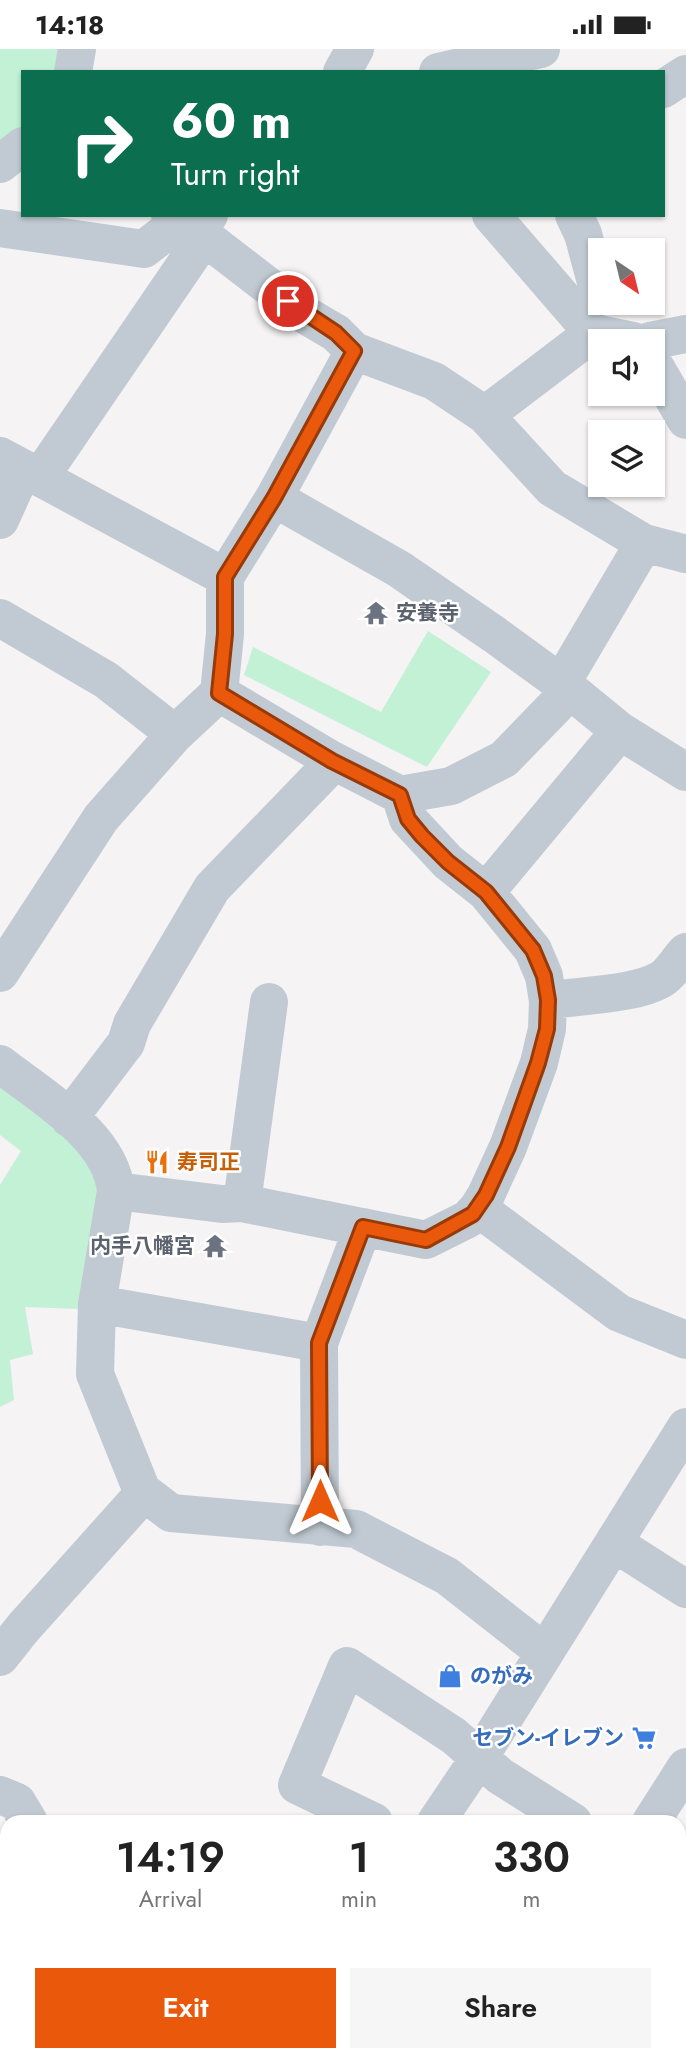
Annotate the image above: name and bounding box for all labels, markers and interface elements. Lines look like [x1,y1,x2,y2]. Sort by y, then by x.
text: 14:18 [35,6,104,44]
text: 60 m [171,86,291,156]
icon: right [56,98,147,189]
text: Turn right [171,151,300,197]
north arrow [588,238,665,315]
map controls [588,238,665,497]
pin [258,271,318,331]
icon: arrive [269,282,307,320]
button: sound [588,329,665,406]
button: layers [588,420,665,497]
place label: 安養寺 [396,598,459,628]
temple icon: 安養寺 [362,599,390,627]
place label: 寿司正 [177,1147,240,1177]
restaurant icon: 寿司正 [143,1148,171,1176]
place label: 内手八幡宮 [90,1231,195,1261]
temple icon: 内手八幡宮 [201,1232,229,1260]
position arrow [283,1464,357,1538]
place label: のがみ [470,1661,533,1691]
shop icon: のがみ [436,1662,464,1690]
place label: セブン-イレブン [472,1723,624,1753]
supermarket icon: セブン-イレブン [630,1724,658,1752]
text: 14:19 [116,1827,225,1888]
text: 1 [349,1827,369,1888]
text: 330 [493,1827,570,1888]
text: Arrival [139,1882,202,1916]
text: min [341,1882,377,1916]
text: m [522,1882,540,1916]
button: Exit [35,1968,336,2048]
button: Share [350,1968,651,2048]

